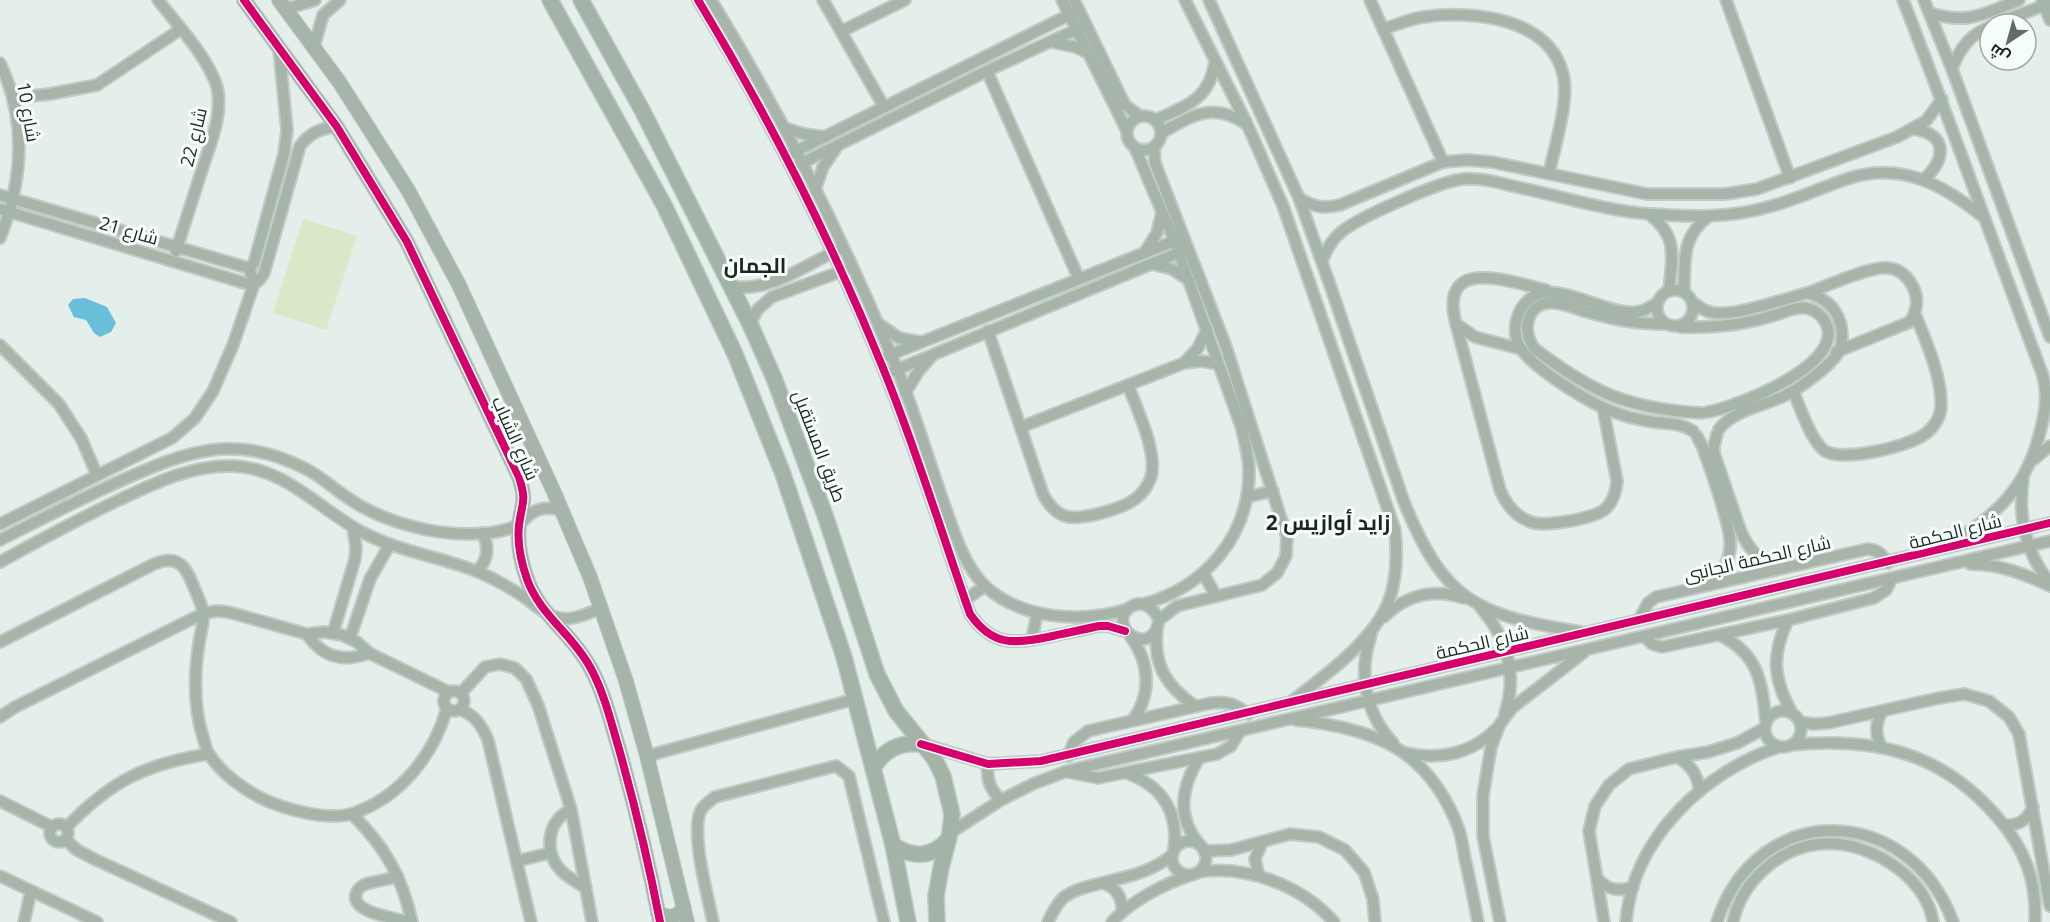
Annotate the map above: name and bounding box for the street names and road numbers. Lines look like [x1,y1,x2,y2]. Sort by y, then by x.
street label: شارع 10 [11,80,46,144]
street label: شارع 22 [174,105,213,169]
street label: شارع 21 [97,210,161,251]
street label: طريق المستقبل [787,387,852,506]
street label: شارع الشباب [486,392,545,484]
street label: شارع الحكمة [1906,508,2004,555]
street label: شارع الحكمة الجانبى [1681,529,1833,588]
street label: شارع الحكمة [1433,620,1531,665]

